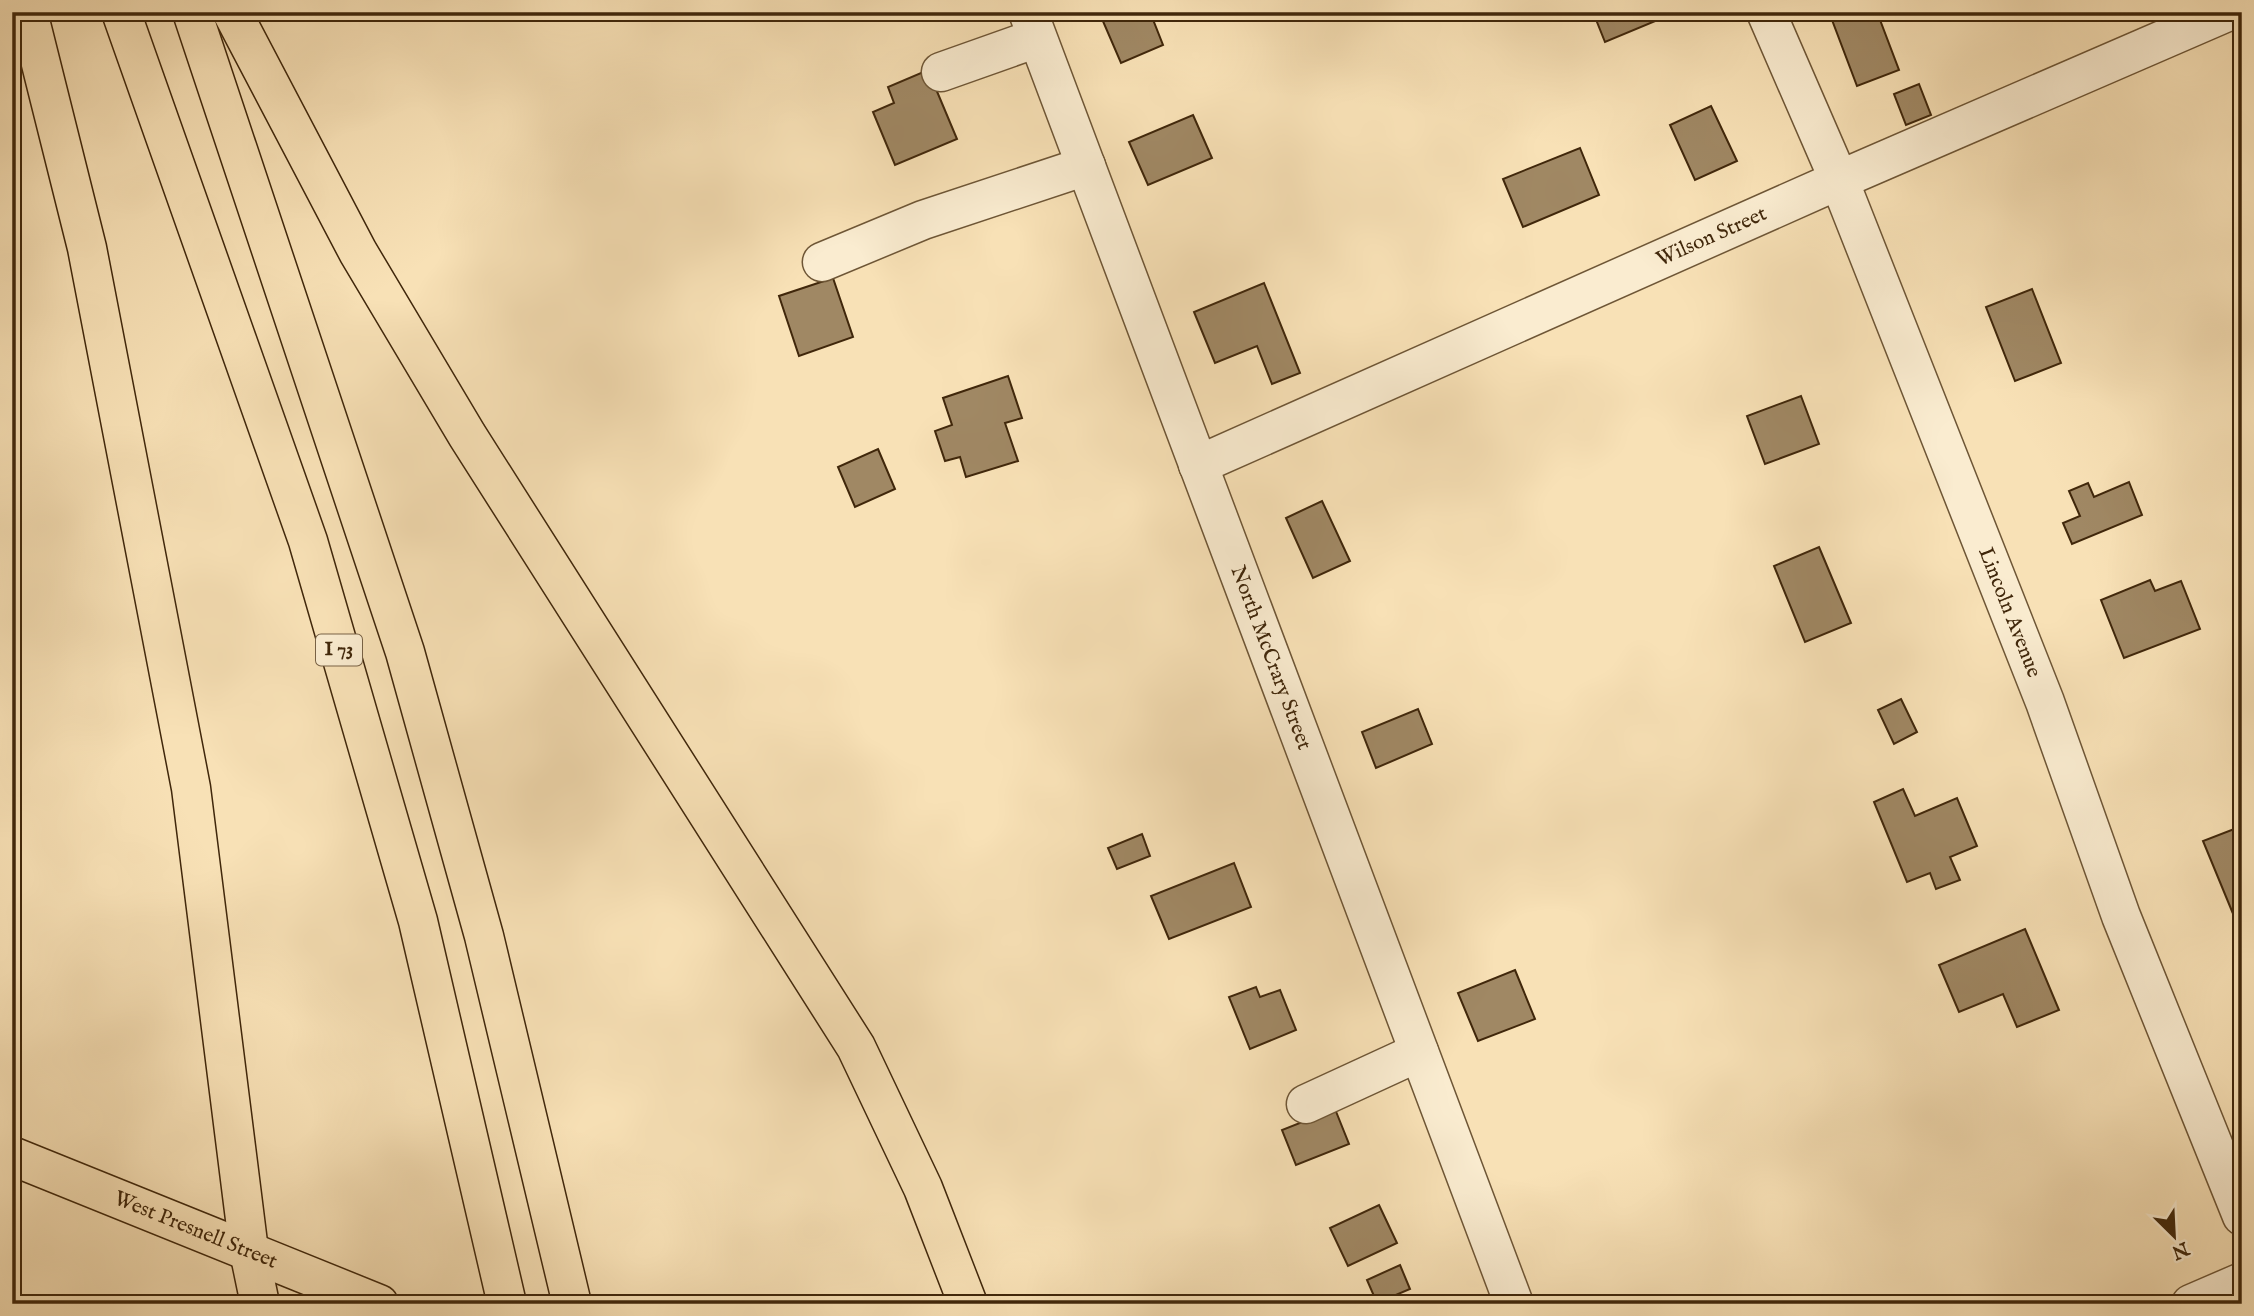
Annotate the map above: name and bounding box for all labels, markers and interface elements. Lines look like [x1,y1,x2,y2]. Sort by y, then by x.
street label: Wilson Street [1652,200,1771,273]
street label: Lincoln Avenue [1972,543,2048,682]
street label: North McCrary Street [1224,562,1318,754]
road number: I 73 [316,635,362,666]
street label: West Presnell Street [110,1185,281,1275]
north arrow [2138,1200,2208,1270]
text: N [2167,1235,2193,1264]

